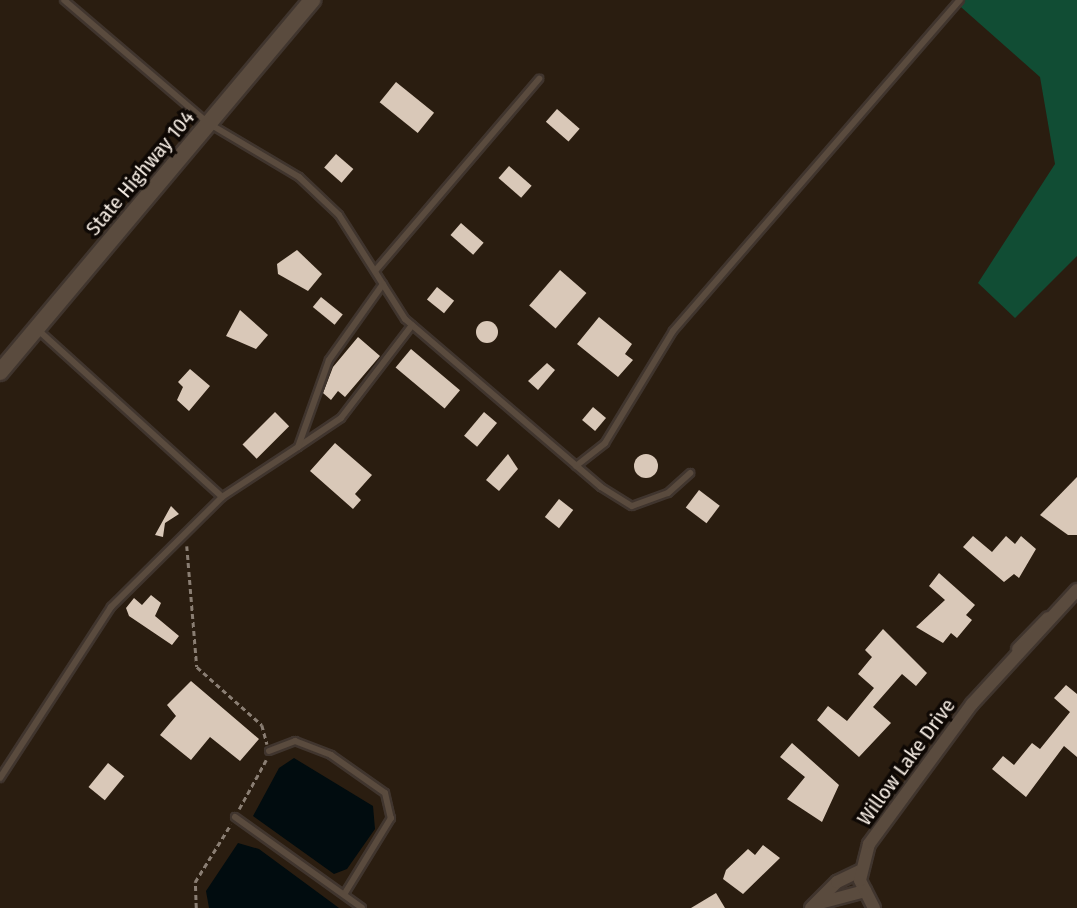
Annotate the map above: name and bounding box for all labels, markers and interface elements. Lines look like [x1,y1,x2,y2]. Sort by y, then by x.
street label: State Highway 104 [80,105,200,241]
street label: Willow Lake Drive [852,694,960,830]

